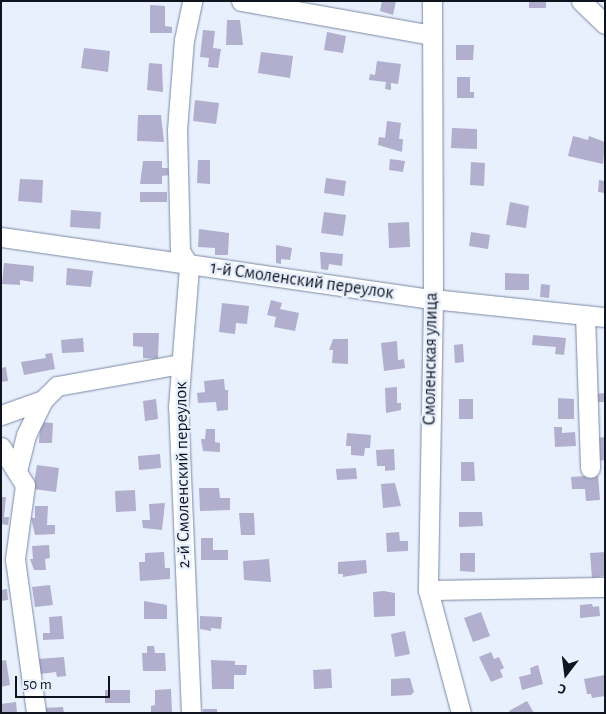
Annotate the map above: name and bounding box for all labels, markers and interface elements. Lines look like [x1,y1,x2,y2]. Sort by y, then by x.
street label: 1-й Смоленский переулок [209,257,395,305]
street label: Смоленская улица [419,292,443,426]
street label: 2-й Смоленский переулок [171,381,195,569]
north arrow [541,649,591,699]
scale bar [18,666,112,698]
text: 50 m [23,677,52,692]
text: С [557,681,568,696]

